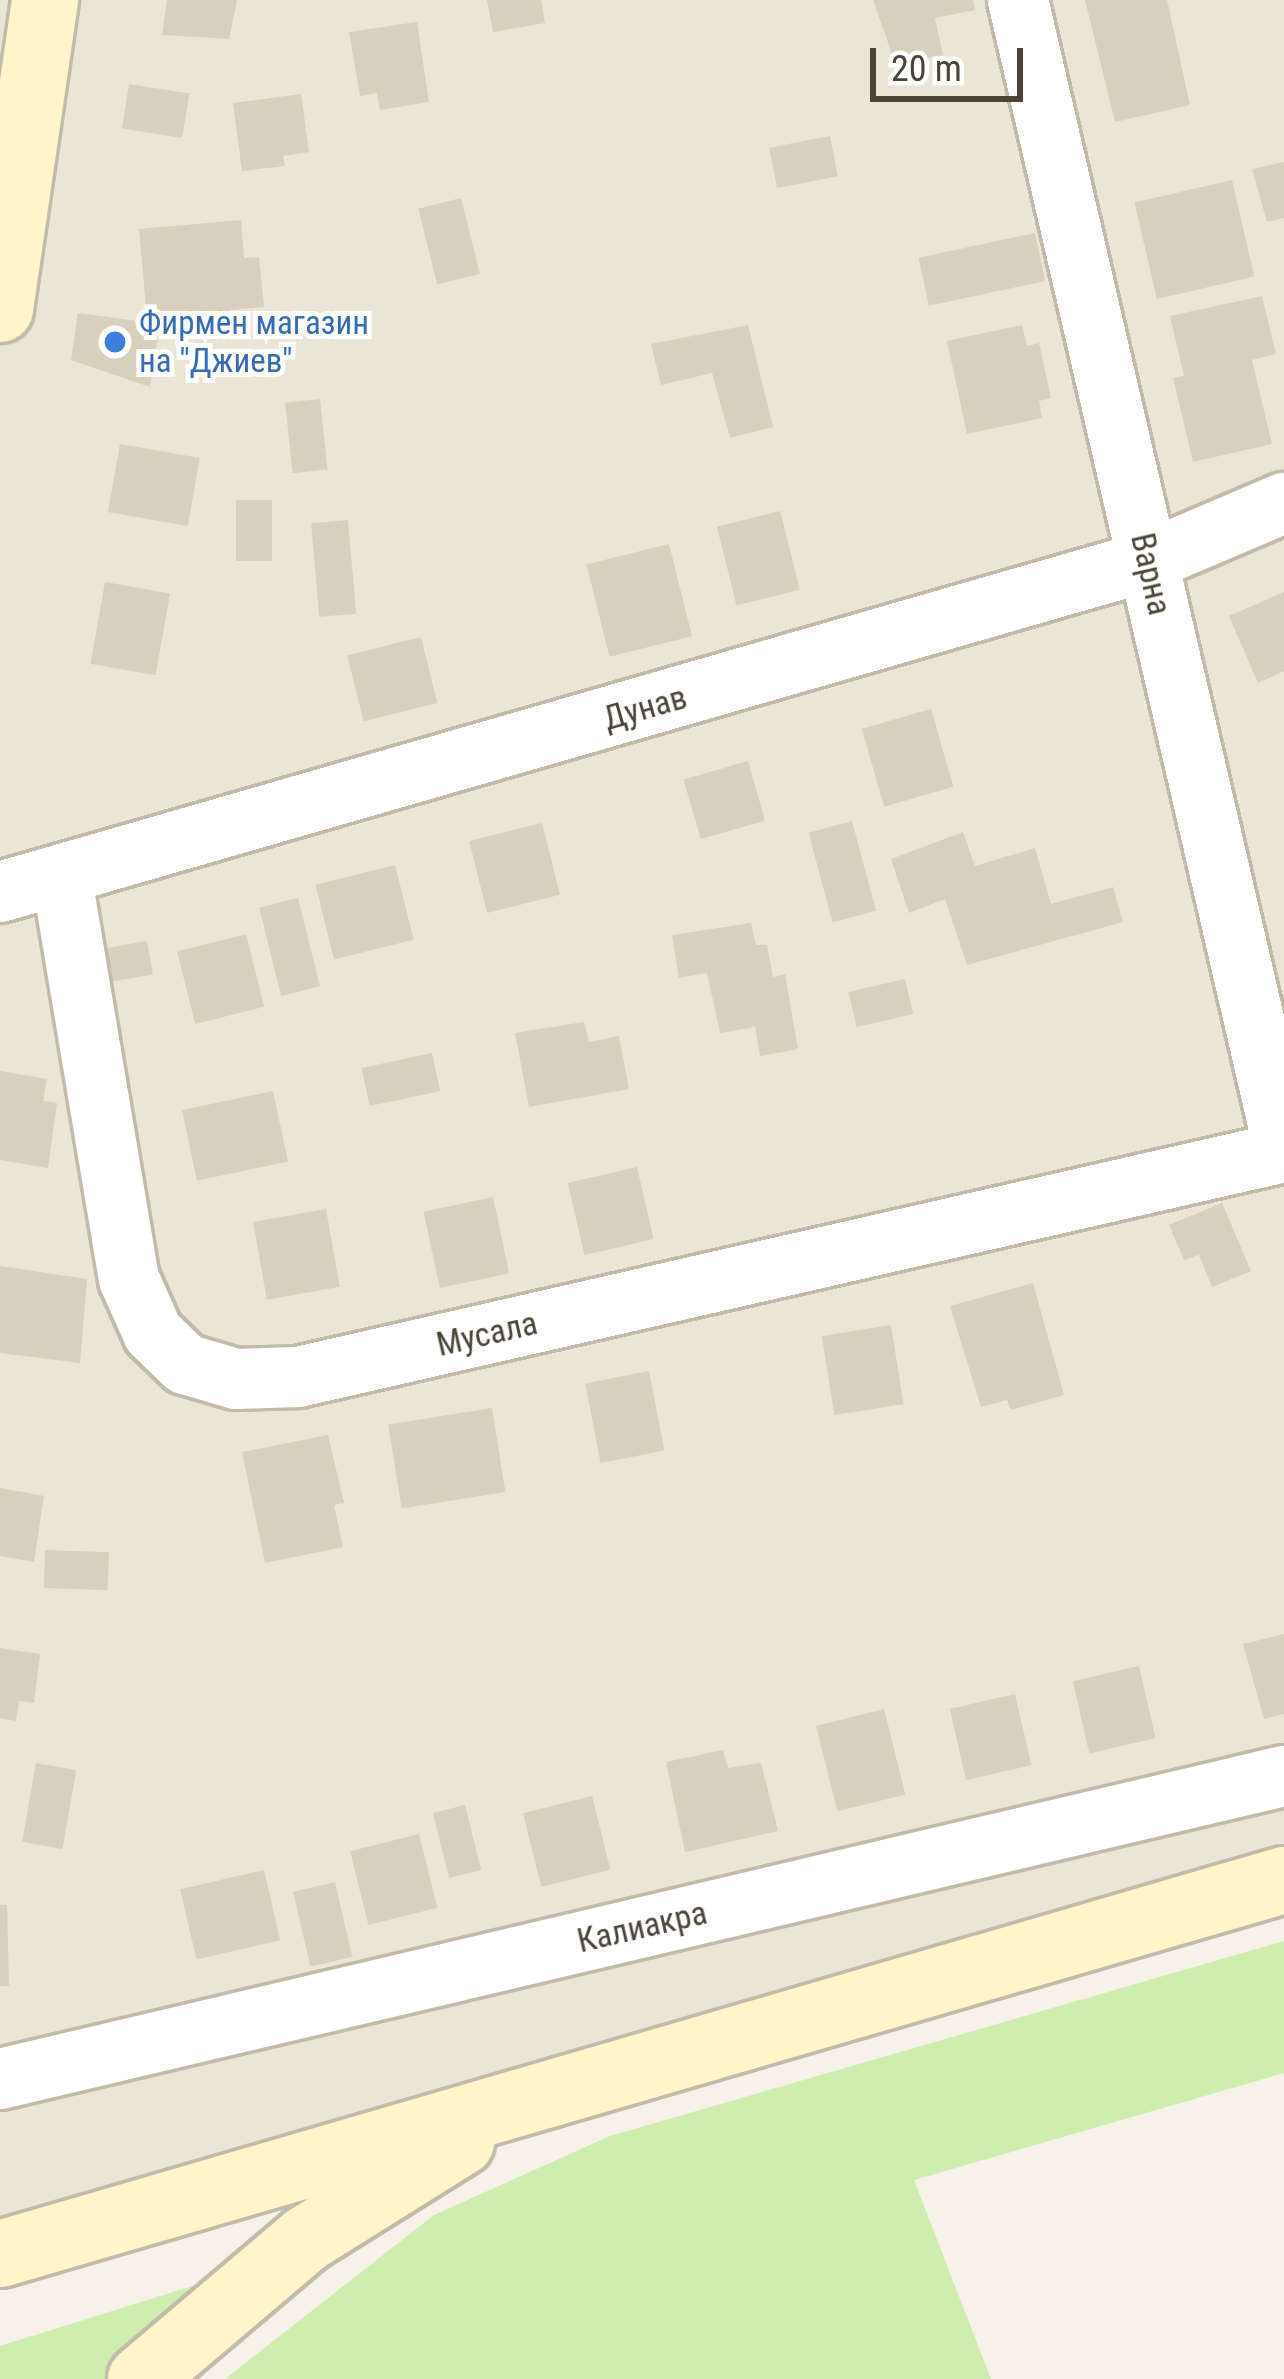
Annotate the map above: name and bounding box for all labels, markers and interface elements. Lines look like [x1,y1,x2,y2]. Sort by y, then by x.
scale bar [876,24,1029,98]
text: 20 m [891,48,962,90]
place label: Фирмен магазин на "Джиев" [139,303,369,381]
marker: Фирмен магазин на "Джиев" [102,329,128,355]
street label: Варна [1122,529,1180,619]
street label: Дунав [599,677,691,739]
street label: Мусала [433,1303,541,1365]
street label: Калиакра [573,1893,711,1961]

